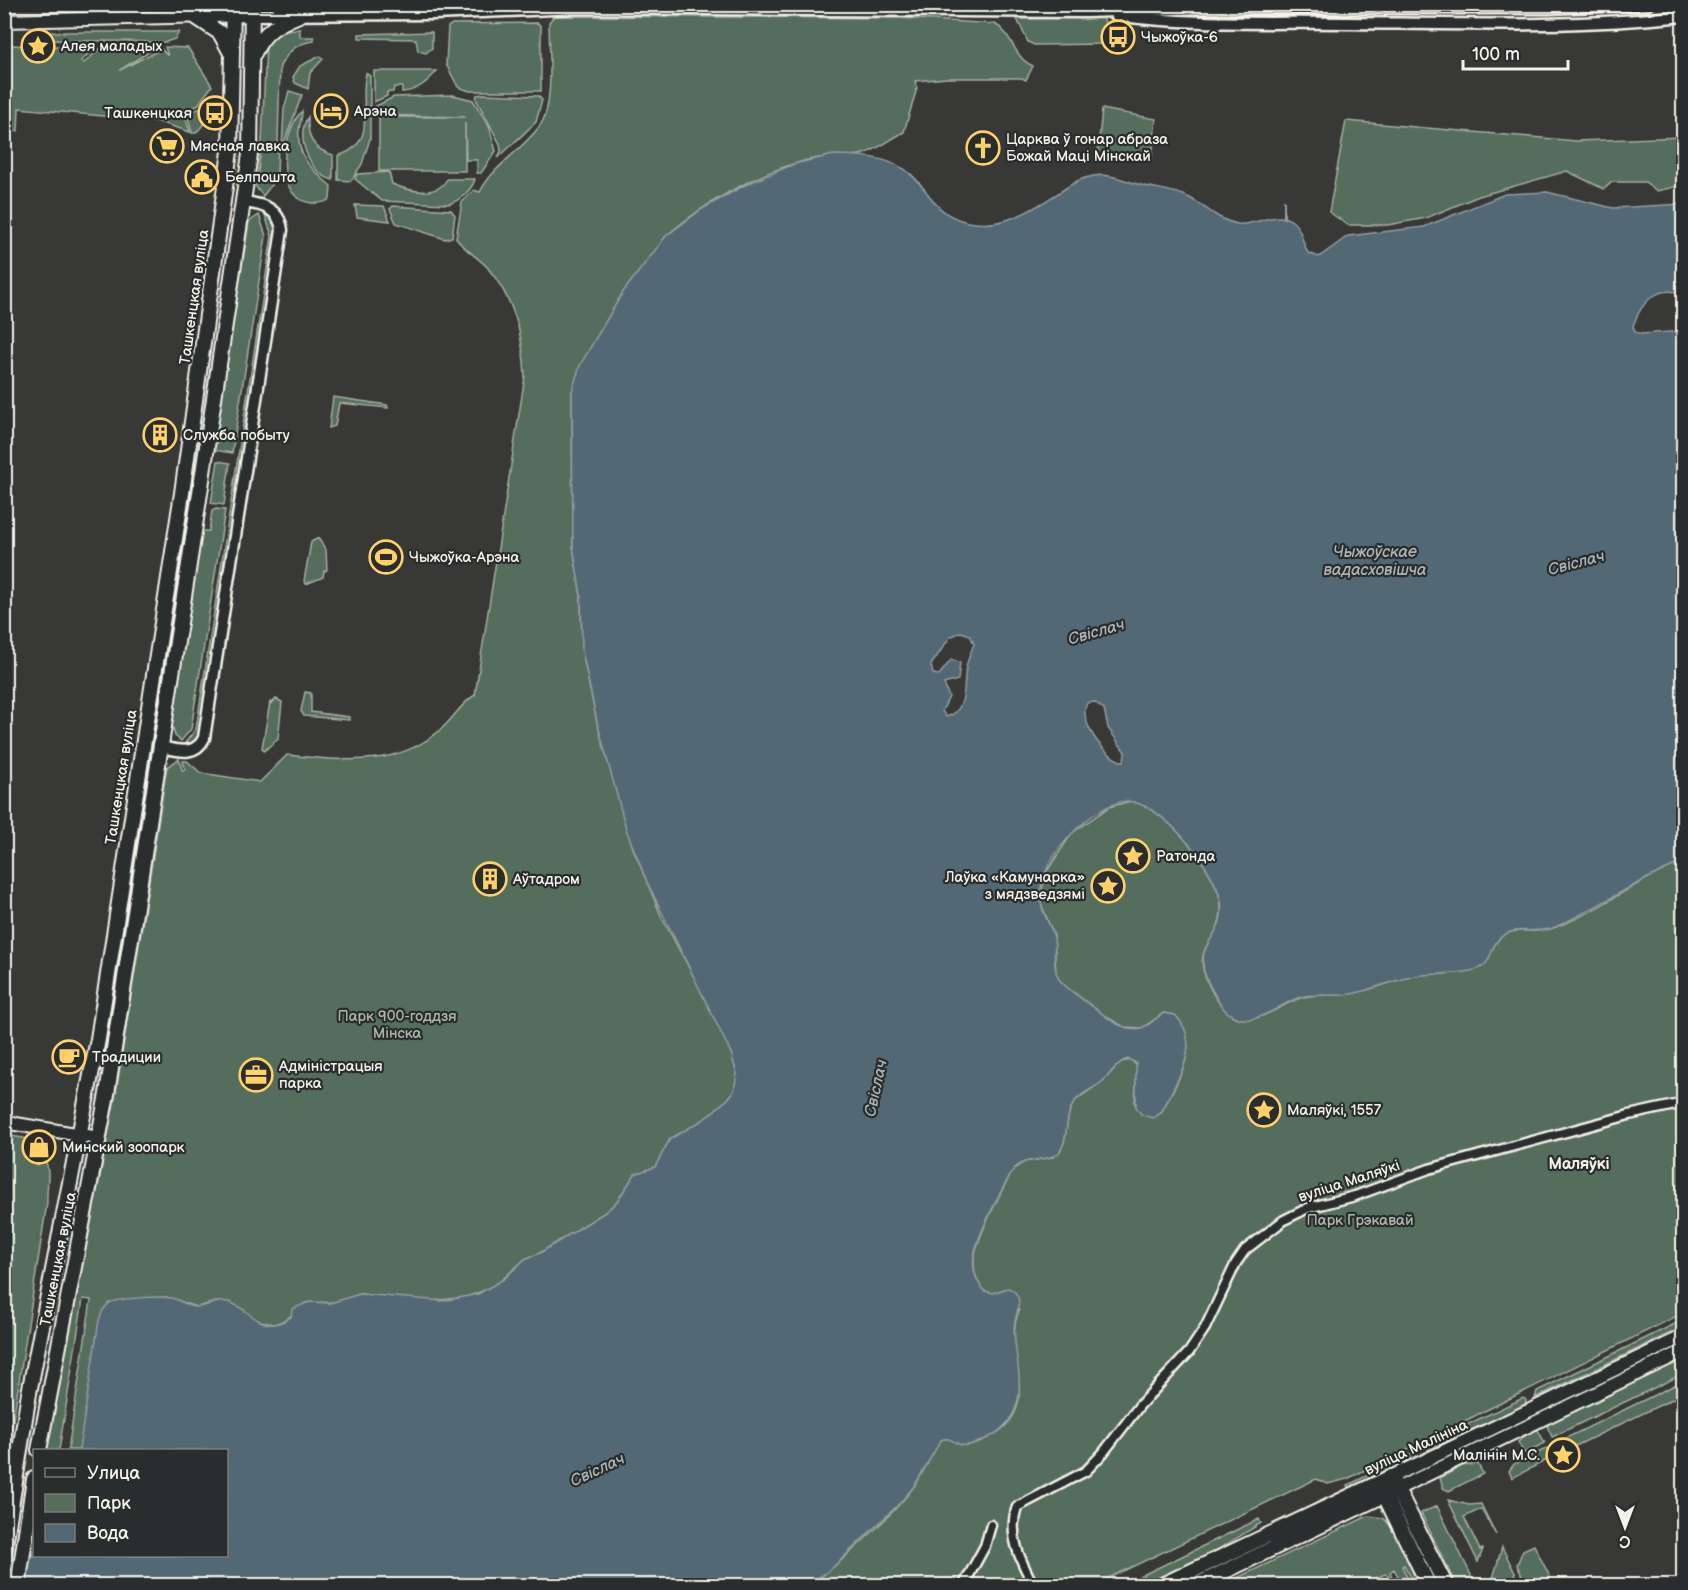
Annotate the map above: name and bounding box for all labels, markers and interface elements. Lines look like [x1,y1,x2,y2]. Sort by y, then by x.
bus stop icon: Чыжоўка-6 [1100,19,1136,55]
place icon: Алея маладых [20,28,56,64]
place label: Чыжоўка-6 [1141,28,1218,47]
scale bar [1463,33,1568,71]
place label: Алея маладых [60,37,162,56]
text: 100 m [1472,44,1520,65]
hotel icon: Арэна [313,93,349,129]
bus stop icon: Ташкенцкая [197,95,233,131]
place label: Арэна [353,102,397,121]
place label: Ташкенцкая [104,104,192,123]
supermarket icon: Мясная лавка [149,128,185,164]
church icon: Царква ў гонар абраза Божай Маці Мінскай [965,130,1001,166]
place label: Царква ў гонар абраза Божай Маці Мінскай [1006,130,1168,166]
place label: Мясная лавка [190,137,290,156]
public building icon: Белпошта [184,159,220,195]
place label: Белпошта [225,168,296,187]
street label: Ташкенцкая вуліца [176,228,213,366]
building icon: Служба побыту [142,417,178,453]
place label: Служба побыту [183,426,290,445]
sports icon: Чыжоўка-Арэна [368,539,404,575]
water label: Чыжоўскае вадасховішча [1324,543,1426,580]
water label: Свіслач [1546,547,1607,580]
place label: Чыжоўка-Арэна [409,548,520,567]
water label: Свіслач [1066,615,1127,650]
street label: Ташкенцкая вуліца [101,708,142,846]
place icon: Ратонда [1115,838,1151,874]
place label: Ратонда [1156,847,1215,866]
building icon: Аўтадром [472,861,508,897]
place label: Лаўка «Камунарка» з мядзведзямі [944,868,1085,904]
place icon: Лаўка «Камунарка» з мядзведзямі [1090,868,1126,904]
place label: Аўтадром [512,870,580,889]
park label: Парк 900-годдзя Мінска [337,1007,457,1043]
cafe icon: Традиции [51,1039,87,1075]
place label: Традиции [92,1048,161,1067]
office icon: Адміністрацыя парка [238,1057,274,1093]
place label: Адміністрацыя парка [278,1057,383,1093]
water label: Свіслач [861,1058,892,1119]
place icon: Маляўкі, 1557 [1246,1092,1282,1128]
place label: Маляўкі, 1557 [1287,1101,1382,1120]
shop icon: Минский зоопарк [21,1129,57,1165]
place label: Минский зоопарк [62,1138,185,1157]
district label: Маляўкі [1548,1155,1610,1174]
street label: вуліца Маляўкі [1296,1156,1402,1207]
street label: Ташкенцкая вуліца [36,1190,81,1328]
park label: Парк Грэкавай [1307,1211,1413,1230]
street label: вуліца Малініна [1361,1415,1471,1480]
place icon: Малінін М.С. [1545,1437,1581,1473]
place label: Малінін М.С. [1453,1446,1540,1465]
legend [33,1449,228,1557]
water label: Свіслач [567,1450,628,1491]
text: Улица [87,1463,141,1484]
text: Парк [87,1493,131,1514]
north arrow [1595,1497,1655,1557]
text: Вода [87,1523,129,1544]
text: С [1619,1531,1631,1550]

